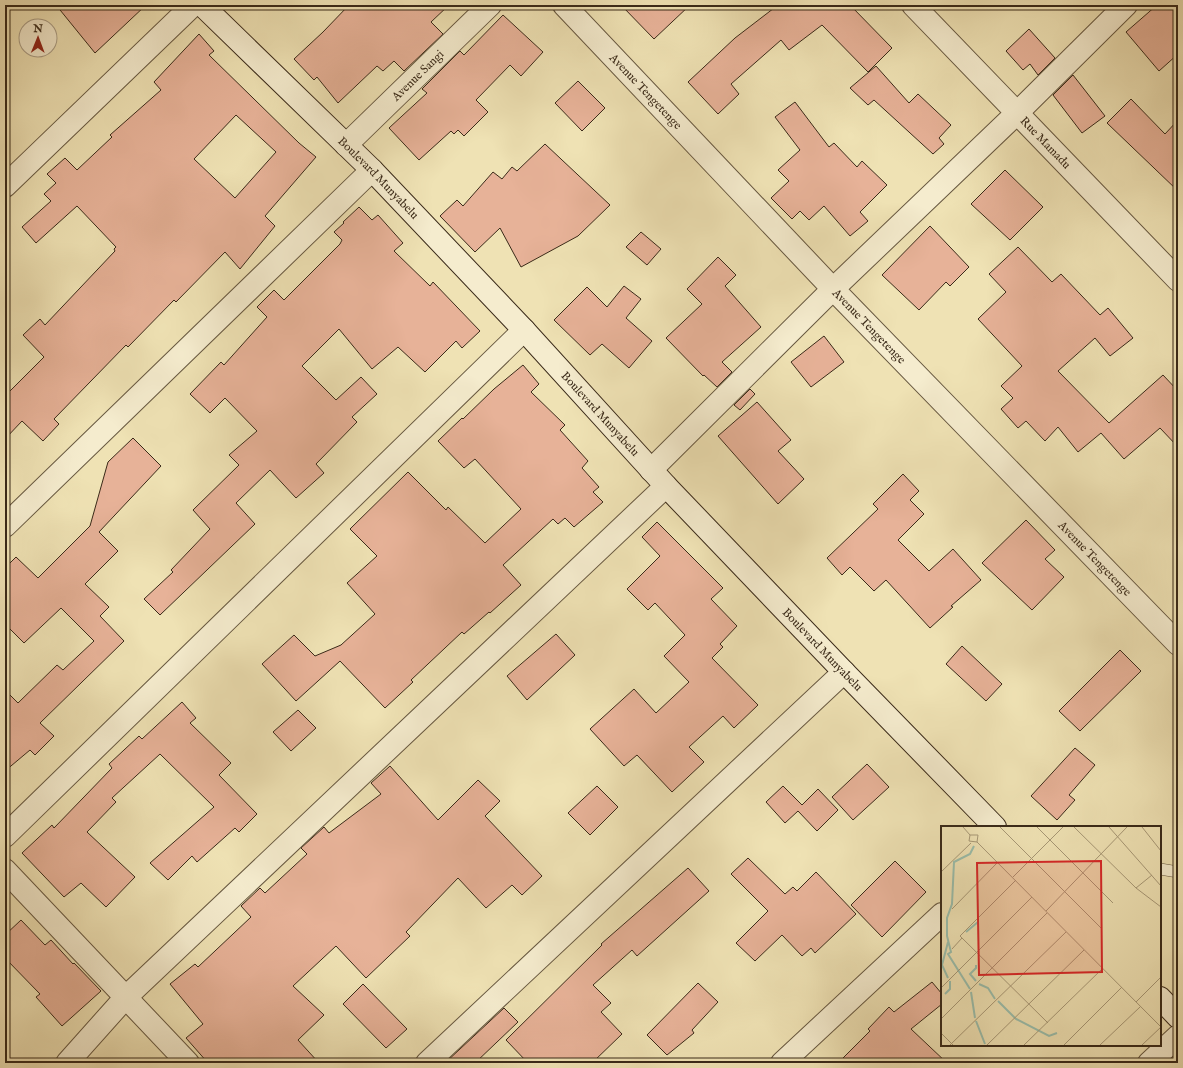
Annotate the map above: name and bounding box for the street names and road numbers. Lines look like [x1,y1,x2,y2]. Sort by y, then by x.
street label: Avenue Sangi [388,47,447,105]
street label: Avenue Tengetenge [605,50,685,133]
street label: Rue Mamadu [1017,114,1074,172]
street label: Boulevard Munyabelu [334,134,422,222]
street label: Avenue Tengetenge [828,285,909,368]
street label: Boulevard Munyabelu [558,369,642,460]
street label: Avenue Tengetenge [1054,517,1135,600]
street label: Boulevard Munyabelu [779,605,866,695]

